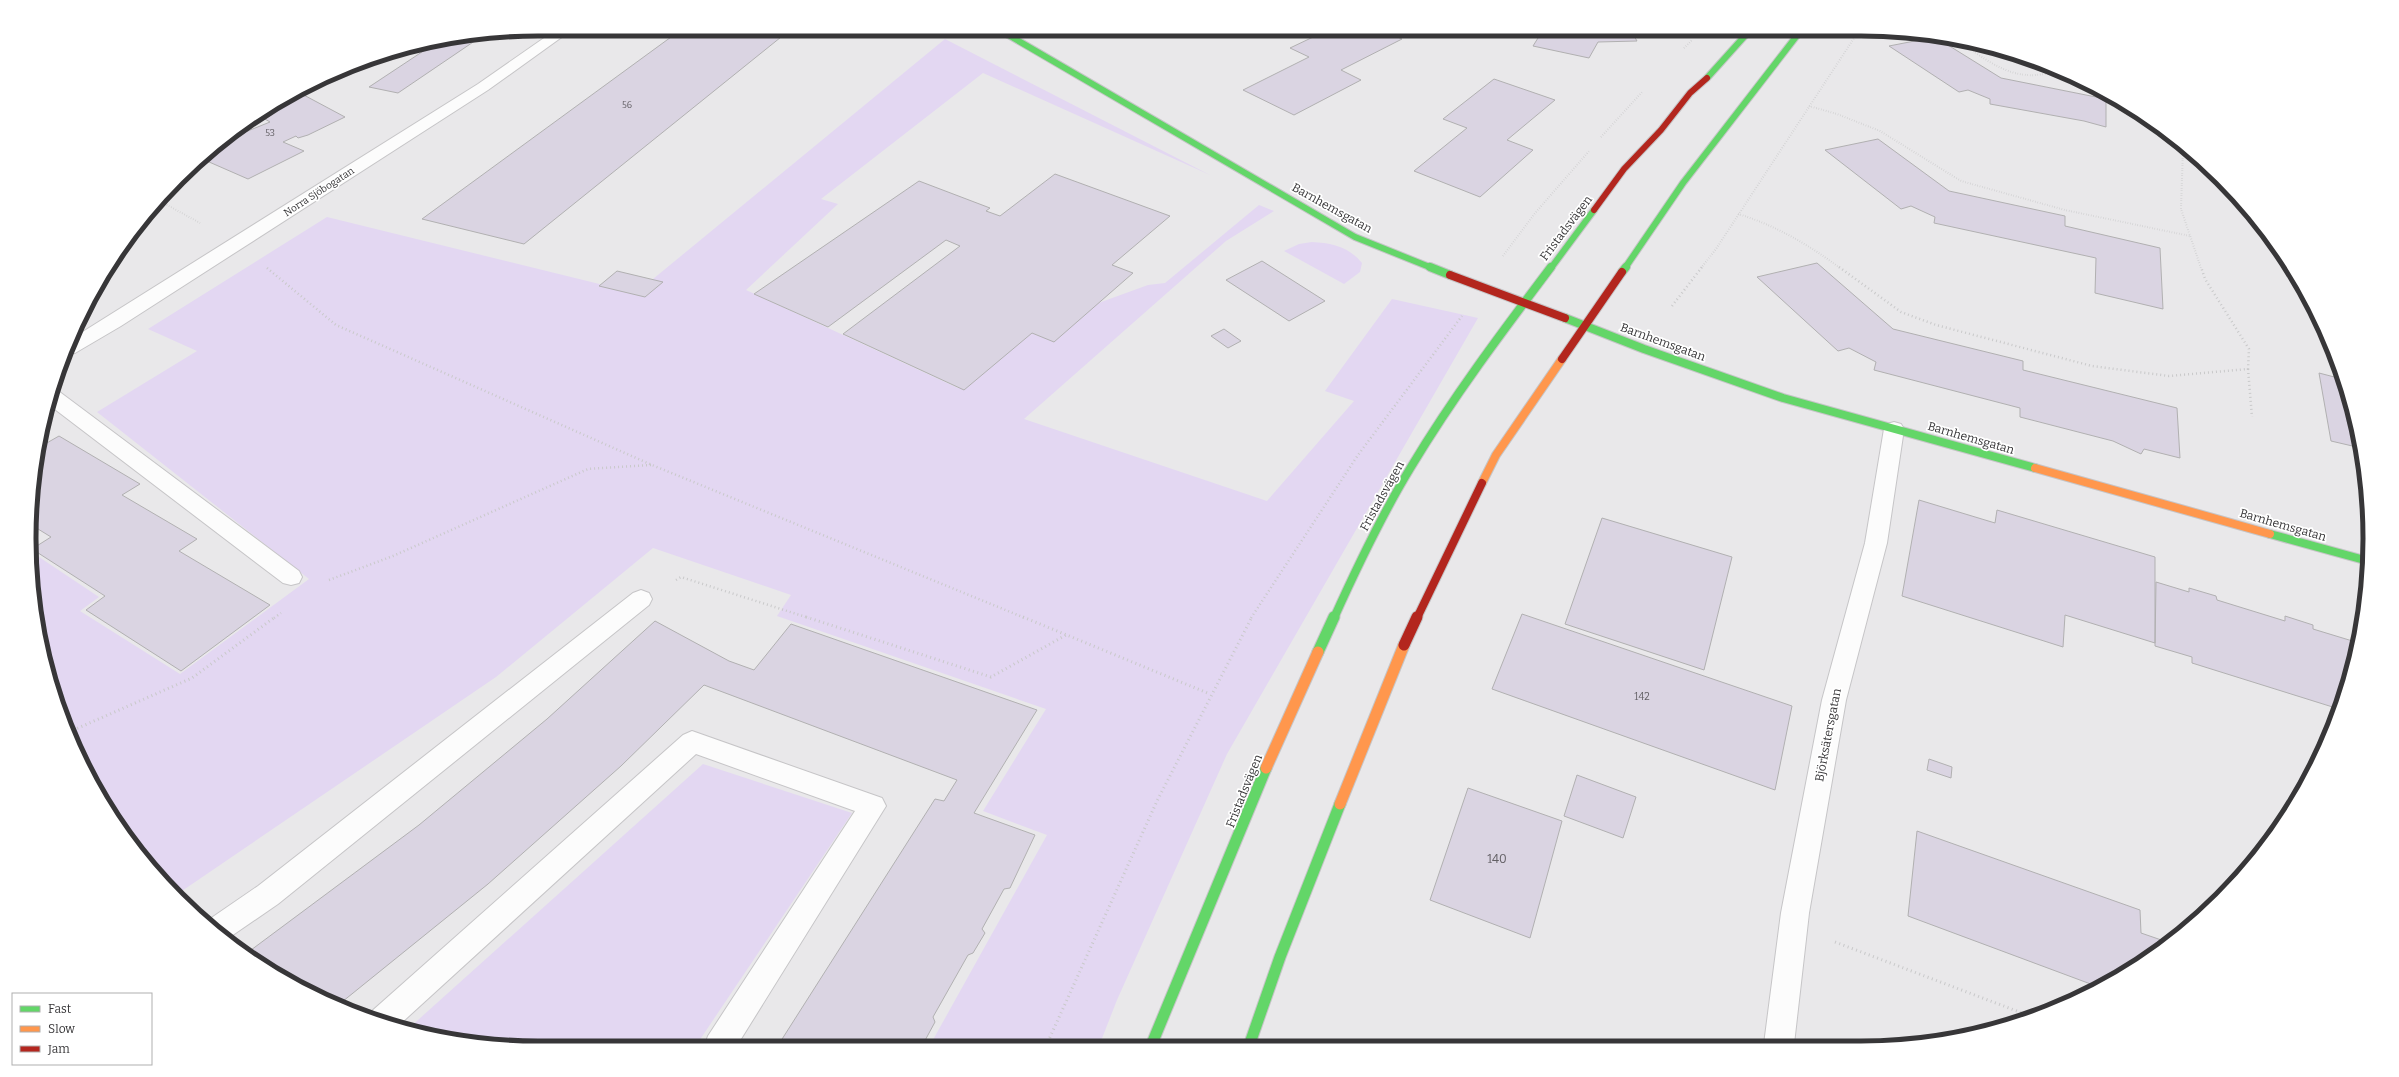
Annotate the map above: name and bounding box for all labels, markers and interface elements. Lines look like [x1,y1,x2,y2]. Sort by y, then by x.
house number: 56 [622,100,632,110]
house number: 53 [265,128,275,138]
street label: Norra Sjöbogatan [282,164,357,219]
street label: Barnhemsgatan [1289,180,1375,236]
street label: Fristadsvägen [1537,192,1595,263]
street label: Barnhemsgatan [1619,320,1708,364]
street label: Barnhemsgatan [1926,419,2016,457]
street label: Fristadsvägen [1357,458,1407,533]
street label: Barnhemsgatan [2238,506,2328,544]
street label: Björksätersgatan [1812,687,1844,783]
house number: 142 [1634,691,1650,703]
street label: Fristadsvägen [1223,752,1265,830]
house number: 140 [1487,852,1507,866]
legend [12,993,152,1065]
text: Fast [48,1002,72,1016]
text: Slow [48,1022,75,1036]
text: Jam [47,1042,70,1056]

